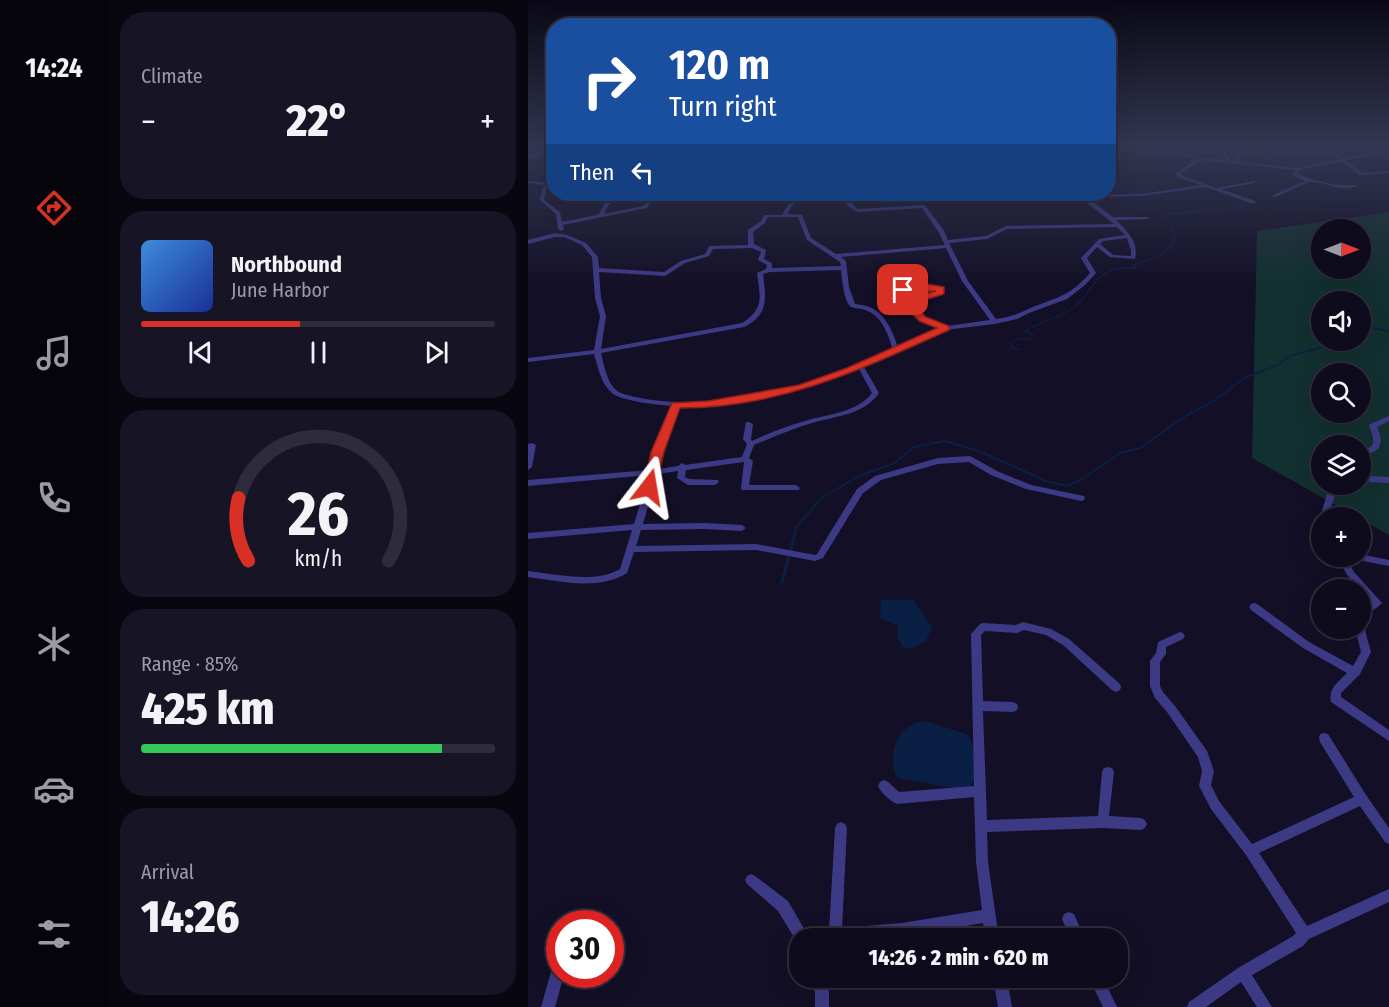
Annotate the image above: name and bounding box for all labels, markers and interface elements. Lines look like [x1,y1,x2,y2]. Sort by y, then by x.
text: 120 m [669,40,770,90]
icon: right [570,42,648,120]
text: 14:24 [25,52,83,84]
text: Climate [141,64,203,88]
text: Turn right [669,91,777,123]
text: 22° [286,94,350,148]
text: − [141,102,156,142]
text: + [480,102,495,142]
icon: left [626,156,659,189]
text: Then [570,159,614,186]
icon: directions [33,187,75,229]
north arrow [1311,219,1371,279]
map controls [1311,219,1371,639]
text: Northbound [231,251,342,278]
pin [877,264,928,315]
icon: arrive [886,273,919,306]
text: June Harbor [231,278,329,302]
button: sound [1311,291,1371,351]
icon: music [33,332,75,374]
icon: previous [184,336,217,369]
icon: pause [302,336,335,369]
icon: next [420,336,453,369]
button: search [1311,363,1371,423]
button: layers [1311,435,1371,495]
position arrow [617,455,681,519]
icon: phone [33,477,75,519]
text: 26 [286,477,349,552]
button: + [1311,507,1371,567]
text: km/h [294,546,342,572]
button: − [1311,579,1371,639]
icon: climate [33,623,75,665]
text: Range · 85% [141,652,238,676]
text: 425 km [141,682,275,736]
icon: car [33,768,75,810]
text: Arrival [141,860,194,884]
text: 14:26 [141,890,240,944]
speed limit sign: 30 [546,910,624,988]
icon: filters [33,913,75,955]
text: 14:26 · 2 min · 620 m [869,944,1048,971]

